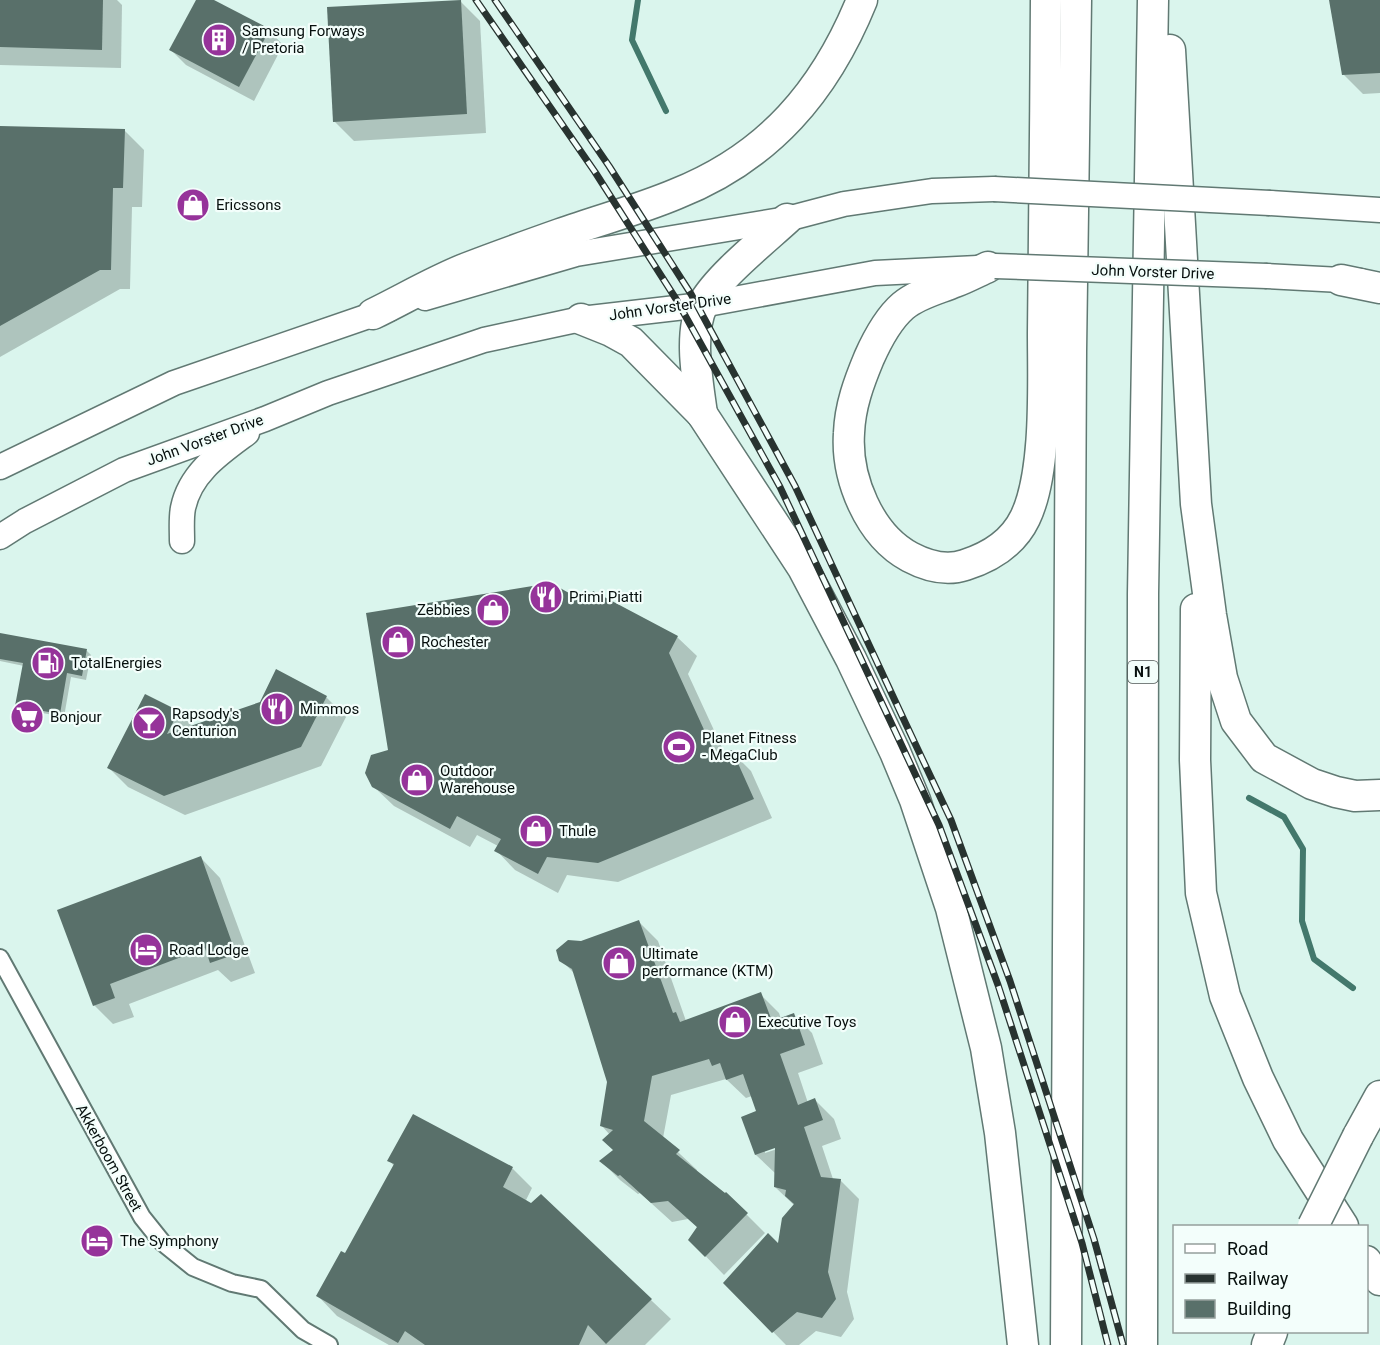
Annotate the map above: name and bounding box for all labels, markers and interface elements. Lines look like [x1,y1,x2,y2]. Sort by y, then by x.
building icon: Samsung Forways / Pretoria [201,22,237,58]
place label: Samsung Forways / Pretoria [242,22,365,57]
shop icon: Ericssons [175,187,211,223]
place label: Ericssons [216,196,281,214]
street label: John Vorster Drive [1091,261,1215,283]
street label: John Vorster Drive [608,290,732,324]
street label: John Vorster Drive [144,410,266,470]
restaurant icon: Primi Piatti [528,579,564,615]
place label: Primi Piatti [569,588,642,606]
shop icon: Zebbies [475,592,511,628]
place label: Zebbies [417,601,470,619]
shop icon: Rochester [380,624,416,660]
place label: Rochester [421,633,489,651]
fuel station icon: TotalEnergies [30,645,66,681]
place label: TotalEnergies [71,654,162,672]
road number: N1 [1128,661,1158,683]
restaurant icon: Mimmos [259,691,295,727]
supermarket icon: Bonjour [9,699,45,735]
place label: Mimmos [300,700,359,718]
bar icon: Rapsody's Centurion [131,705,167,741]
place label: Rapsody's Centurion [172,705,240,740]
place label: Bonjour [50,708,102,726]
sports icon: Planet Fitness - MegaClub [661,729,697,765]
place label: Planet Fitness - MegaClub [702,729,797,764]
shop icon: Outdoor Warehouse [399,762,435,798]
place label: Outdoor Warehouse [440,762,515,797]
shop icon: Thule [518,813,554,849]
place label: Thule [559,822,596,840]
hotel icon: Road Lodge [128,932,164,968]
place label: Road Lodge [169,941,249,959]
shop icon: Ultimate performance (KTM) [601,945,637,981]
place label: Ultimate performance (KTM) [642,945,773,980]
shop icon: Executive Toys [717,1004,753,1040]
place label: Executive Toys [758,1013,857,1031]
street label: Akkerboom Street [72,1101,146,1215]
hotel icon: The Symphony [79,1223,115,1259]
legend [1173,1225,1368,1333]
place label: The Symphony [120,1232,219,1250]
text: Road [1227,1238,1268,1259]
text: Railway [1227,1268,1289,1289]
text: Building [1227,1298,1291,1319]

